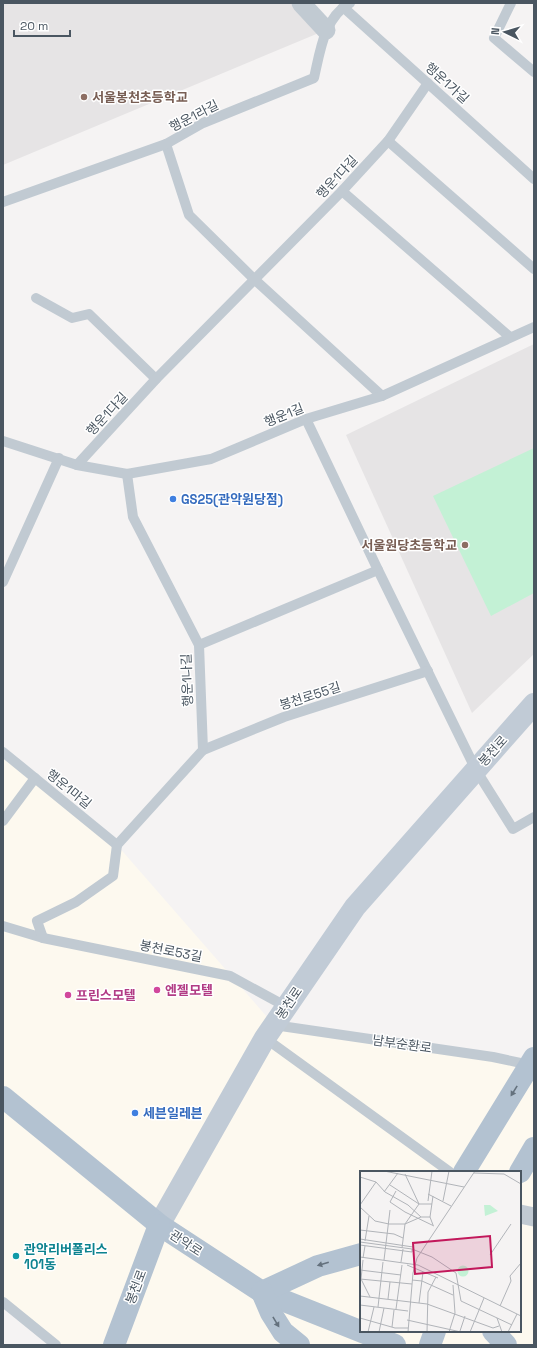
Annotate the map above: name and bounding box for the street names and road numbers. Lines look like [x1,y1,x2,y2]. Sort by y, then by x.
street label: 행운1가길 [422,59,472,107]
street label: 행운1라길 [166,96,222,136]
street label: 행운1다길 [313,152,361,202]
street label: 행운1다길 [83,389,131,439]
street label: 행운1길 [262,399,306,431]
street label: 행운1나길 [178,653,196,707]
street label: 봉천로55길 [277,678,343,714]
street label: 봉천로 [475,732,511,770]
street label: 행운1마길 [43,766,95,812]
street label: 봉천로53길 [138,937,204,965]
street label: 봉천로 [272,983,306,1023]
street label: 남부순환로 [371,1031,433,1057]
street label: 관악로 [166,1226,206,1260]
street label: 봉천로 [122,1267,150,1307]

